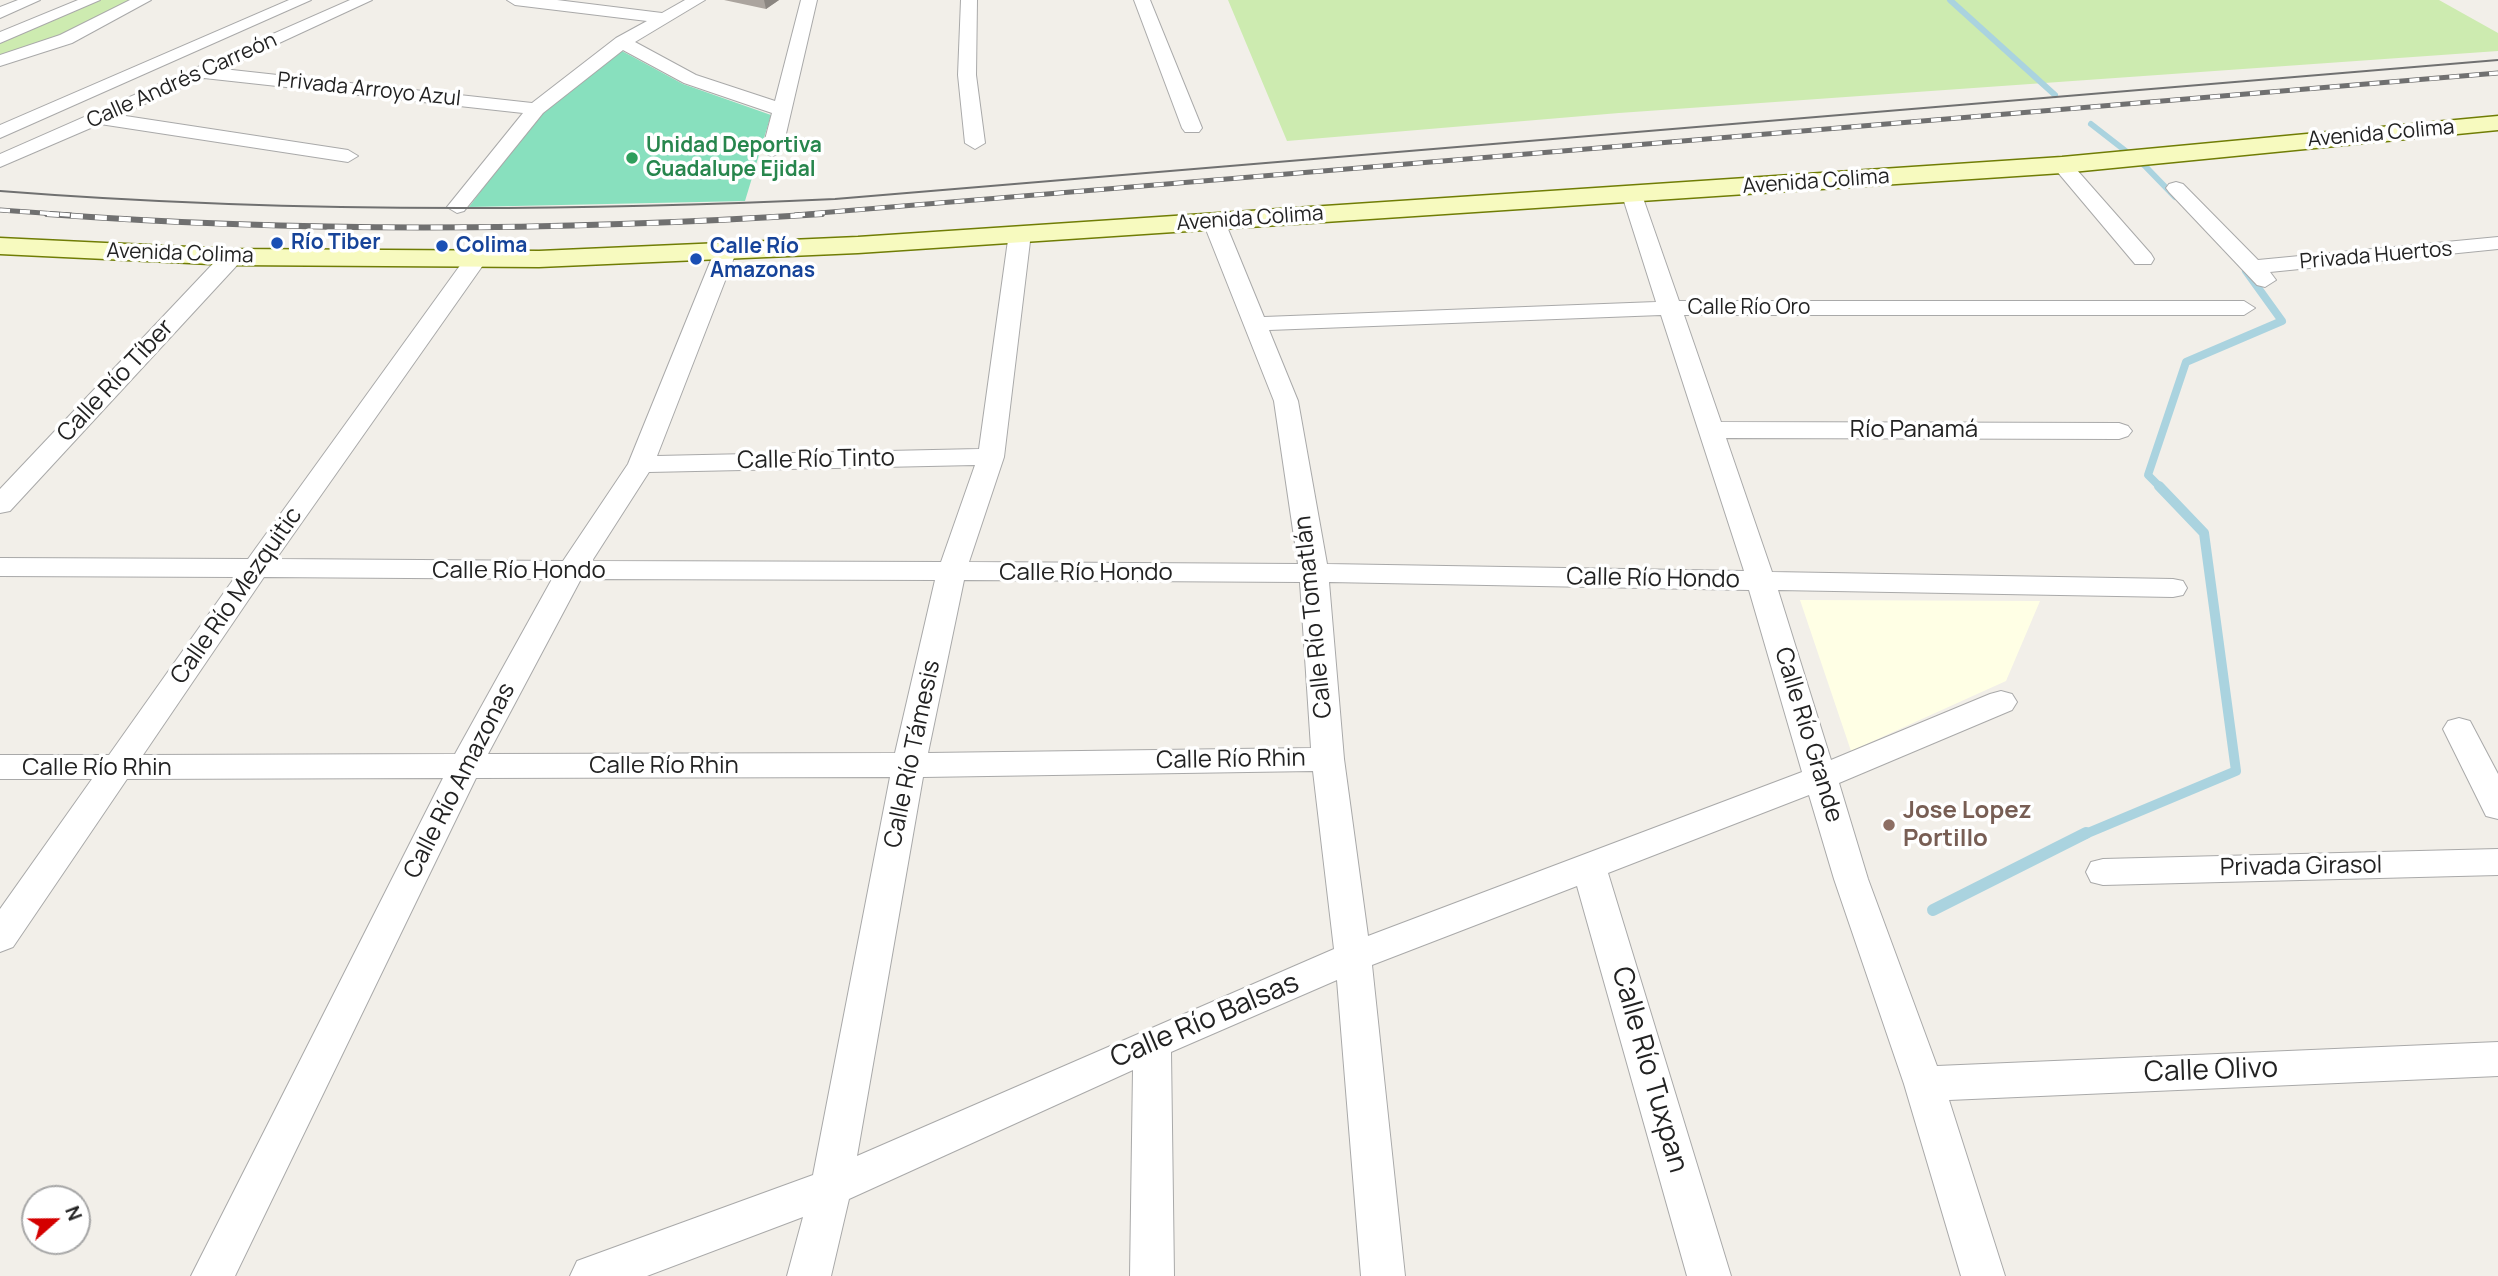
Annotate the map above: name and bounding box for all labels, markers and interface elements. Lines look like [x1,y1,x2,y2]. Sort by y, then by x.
street label: Calle Andrés Carreón [83,28,281,134]
street label: Privada Arroyo Azul [276,68,462,112]
street label: Avenida Colima [2307,115,2455,153]
place label: Unidad Deportiva Guadalupe Ejidal [646,133,822,183]
marker: Unidad Deportiva Guadalupe Ejidal [624,150,640,166]
street label: Avenida Colima [1742,164,1890,200]
street label: Avenida Colima [1176,201,1324,237]
place label: Río Tiber [291,230,381,256]
place label: Colima [456,233,527,259]
place label: Calle Río Amazonas [710,234,815,284]
marker: Río Tiber [269,235,285,251]
street label: Privada Huertos [2299,237,2453,275]
marker: Colima [434,238,450,254]
street label: Avenida Colima [106,239,254,269]
marker: Calle Río Amazonas [688,251,704,267]
street label: Calle Río Oro [1688,295,1810,321]
street label: Calle Río Tíber [52,314,180,448]
street label: Río Panamá [1850,416,1978,444]
street label: Calle Río Tinto [737,444,895,476]
street label: Calle Río Mezquitic [165,502,309,690]
street label: Calle Río Tomatlán [1289,514,1339,720]
street label: Calle Río Hondo [432,557,606,585]
street label: Calle Río Hondo [999,559,1173,587]
street label: Calle Río Hondo [1566,563,1740,595]
street label: Calle Río Grande [1768,644,1848,826]
street label: Calle Río Támesis [879,657,947,851]
street label: Calle Río Amazonas [398,679,522,883]
street label: Calle Río Rhin [1156,744,1306,776]
street label: Calle Río Rhin [589,752,739,780]
street label: Calle Río Rhin [22,754,172,782]
place label: Jose Lopez Portillo [1903,797,2031,853]
marker: Jose Lopez Portillo [1881,817,1897,833]
street label: Privada Girasol [2220,851,2382,883]
street label: Calle Río Tuxpan [1604,963,1694,1177]
street label: Calle Río Balsas [1106,966,1304,1076]
street label: Calle Olivo [2143,1052,2279,1090]
north arrow [21,1185,91,1255]
text: N [59,1202,88,1224]

